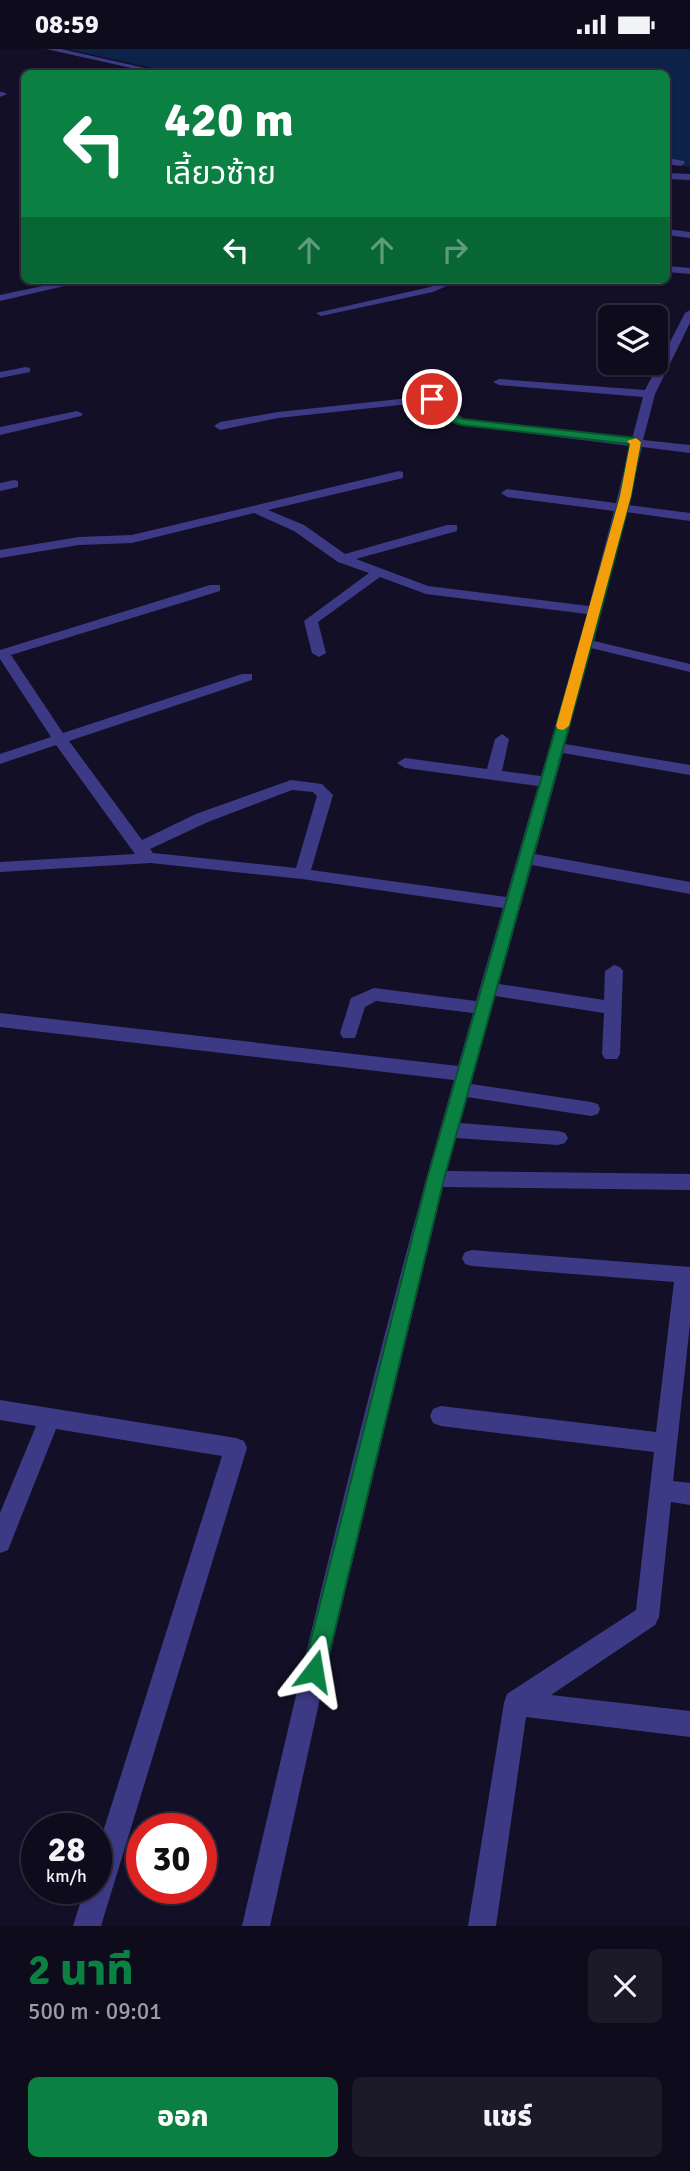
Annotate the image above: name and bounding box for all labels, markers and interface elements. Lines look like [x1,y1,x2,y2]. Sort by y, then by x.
text: 08:59 [35,9,99,41]
text: 420 m [164,90,294,150]
icon: left [49,98,140,189]
text: เลี้ยวซ้าย [164,154,276,193]
icon: left [217,231,255,269]
icon: ahead [290,231,328,269]
icon: ahead [363,231,401,269]
icon: right [436,231,474,269]
map controls [598,305,668,375]
button: layers [598,305,668,375]
pin [402,369,462,429]
icon: arrive [413,380,451,418]
position arrow [277,1634,351,1708]
speed limit sign: 30 [126,1813,217,1904]
text: 28 [48,1828,85,1871]
text: km/h [46,1865,87,1887]
text: 2 นาที [28,1945,134,1996]
button: close [588,1949,662,2023]
text: 500 m · 09:01 [28,1997,162,2026]
button: ออก [28,2077,338,2157]
button: แชร์ [352,2077,662,2157]

